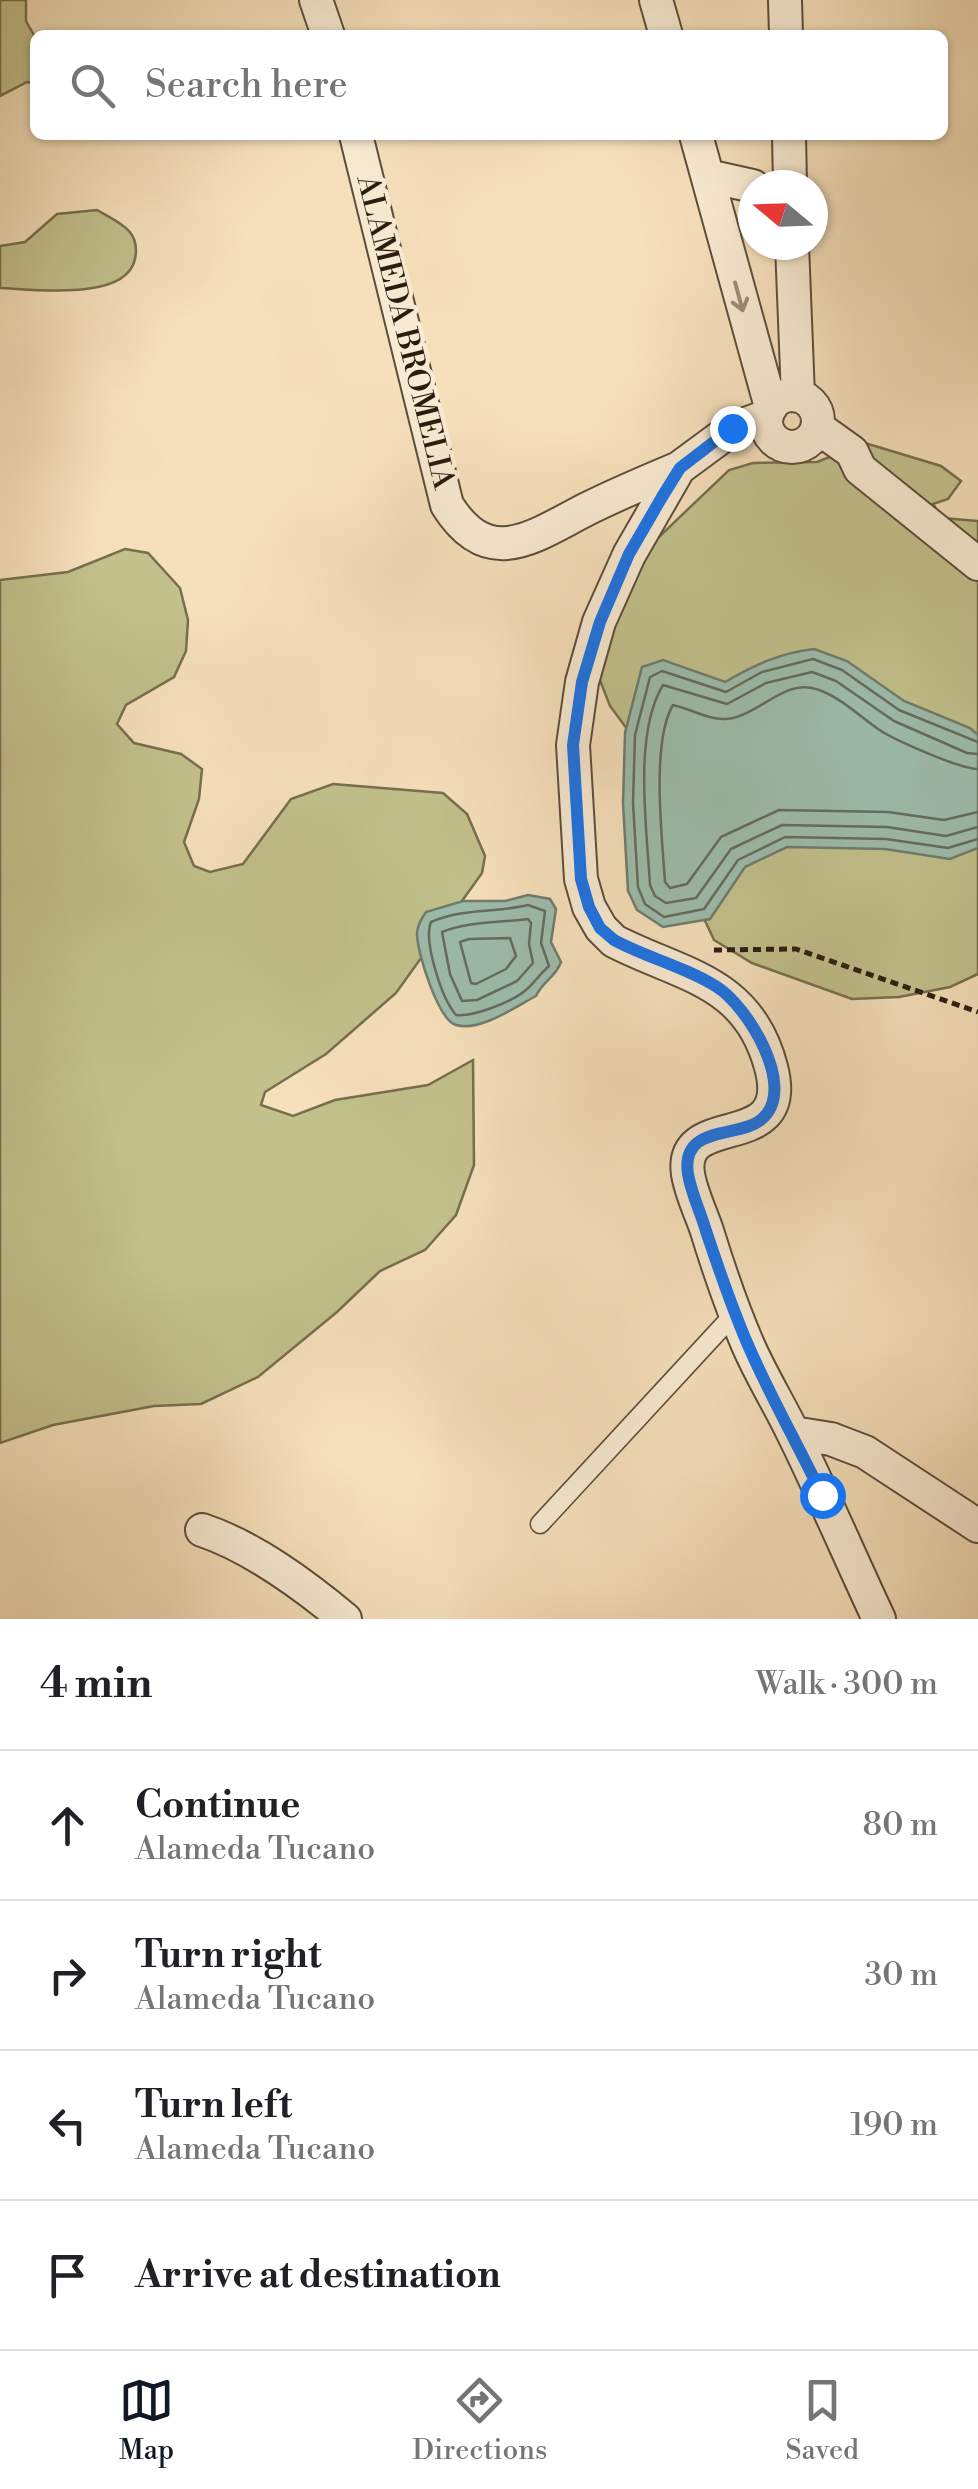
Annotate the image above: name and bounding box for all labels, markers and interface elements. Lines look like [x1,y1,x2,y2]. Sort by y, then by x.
search box [30,30,948,140]
icon: search [65,58,120,113]
text: Search here [145,62,348,109]
street label: ALAMEDA BROMELIA [347,170,463,494]
north arrow [738,170,828,260]
one-way arrow [731,280,749,312]
route end [710,406,756,452]
route start [800,1473,846,1519]
text: 4 min [40,1658,152,1711]
text: Walk · 300 m [755,1664,938,1704]
text: Continue [135,1782,300,1829]
icon: ahead [40,1798,95,1853]
text: 80 m [863,1805,938,1845]
text: Alameda Tucano [135,1829,375,1869]
text: Turn right [135,1932,321,1979]
icon: right [40,1948,95,2003]
text: 30 m [864,1955,938,1995]
text: Alameda Tucano [135,1979,375,2019]
text: Turn left [135,2082,292,2129]
icon: left [40,2098,95,2153]
text: 190 m [850,2105,938,2145]
text: Alameda Tucano [135,2129,375,2169]
icon: arrive [40,2248,95,2303]
text: Arrive at destination [135,2252,501,2299]
tab: Map [119,2373,174,2468]
tab: Directions [412,2373,547,2468]
tab: Saved [785,2373,859,2468]

